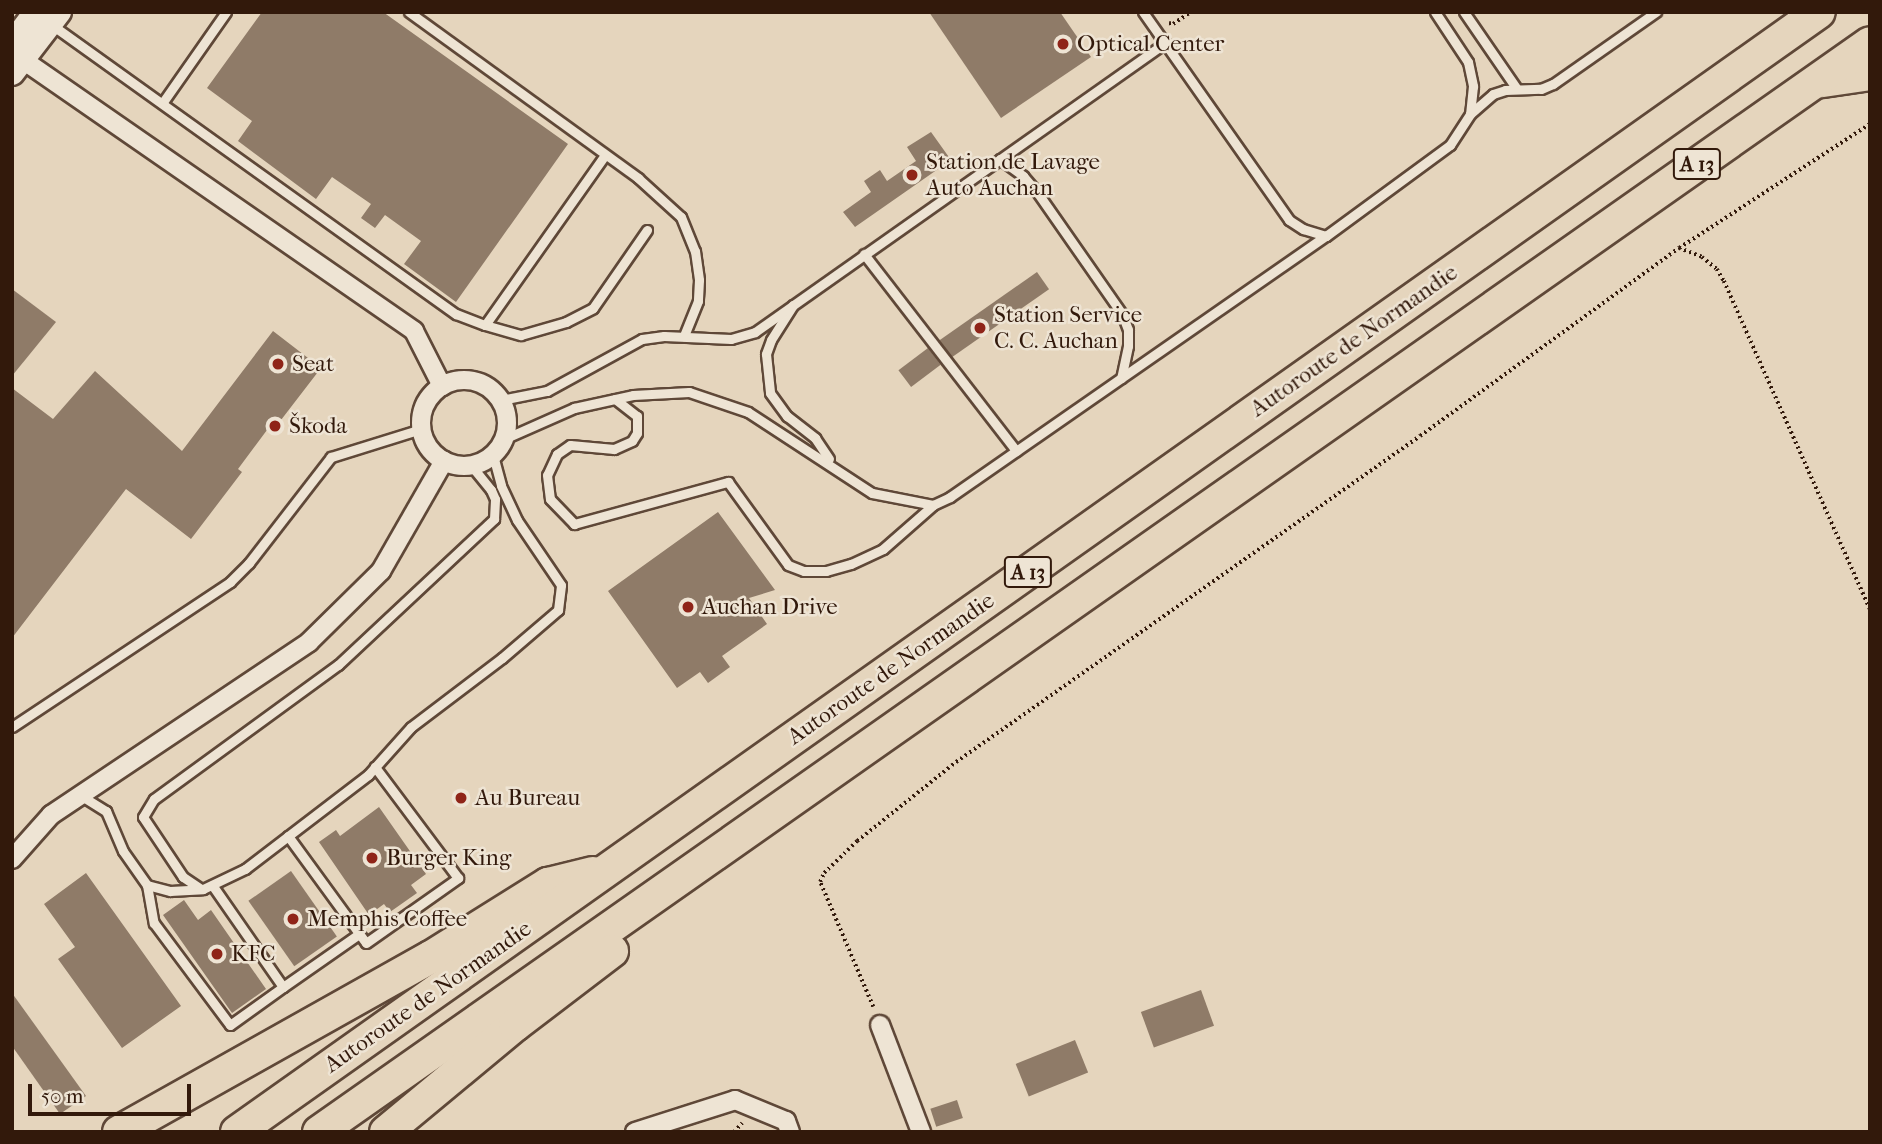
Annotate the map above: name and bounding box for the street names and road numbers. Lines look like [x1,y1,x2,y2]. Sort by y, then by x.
road number: A 13 [1672,146,1722,182]
street label: Autoroute de Normandie [1245,259,1463,423]
road number: A 13 [1004,554,1052,590]
street label: Autoroute de Normandie [782,587,1000,751]
street label: Autoroute de Normandie [319,915,537,1079]

